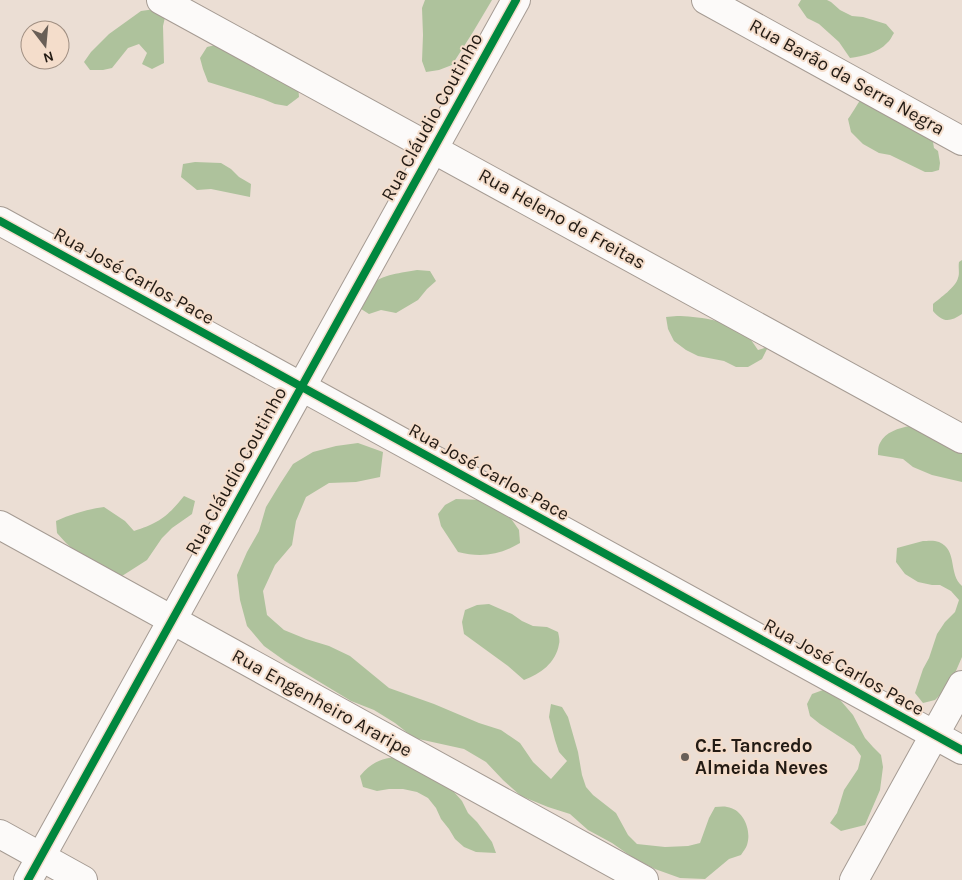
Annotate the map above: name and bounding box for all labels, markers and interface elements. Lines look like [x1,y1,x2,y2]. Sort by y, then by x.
street label: Rua Barão da Serra Negra [746,14,948,140]
north arrow [20,20,70,70]
street label: Rua Cláudio Coutinho [377,29,487,205]
text: N [41,47,56,67]
street label: Rua Heleno de Freitas [475,164,649,274]
street label: Rua José Carlos Pace [50,223,218,329]
street label: Rua Cláudio Coutinho [181,383,291,559]
street label: Rua José Carlos Pace [405,419,573,525]
street label: Rua José Carlos Pace [760,614,928,720]
street label: Rua Engenheiro Araripe [228,644,416,762]
place label: C.E. Tancredo Almeida Neves [695,735,828,779]
marker: C.E. Tancredo Almeida Neves [679,751,691,763]

